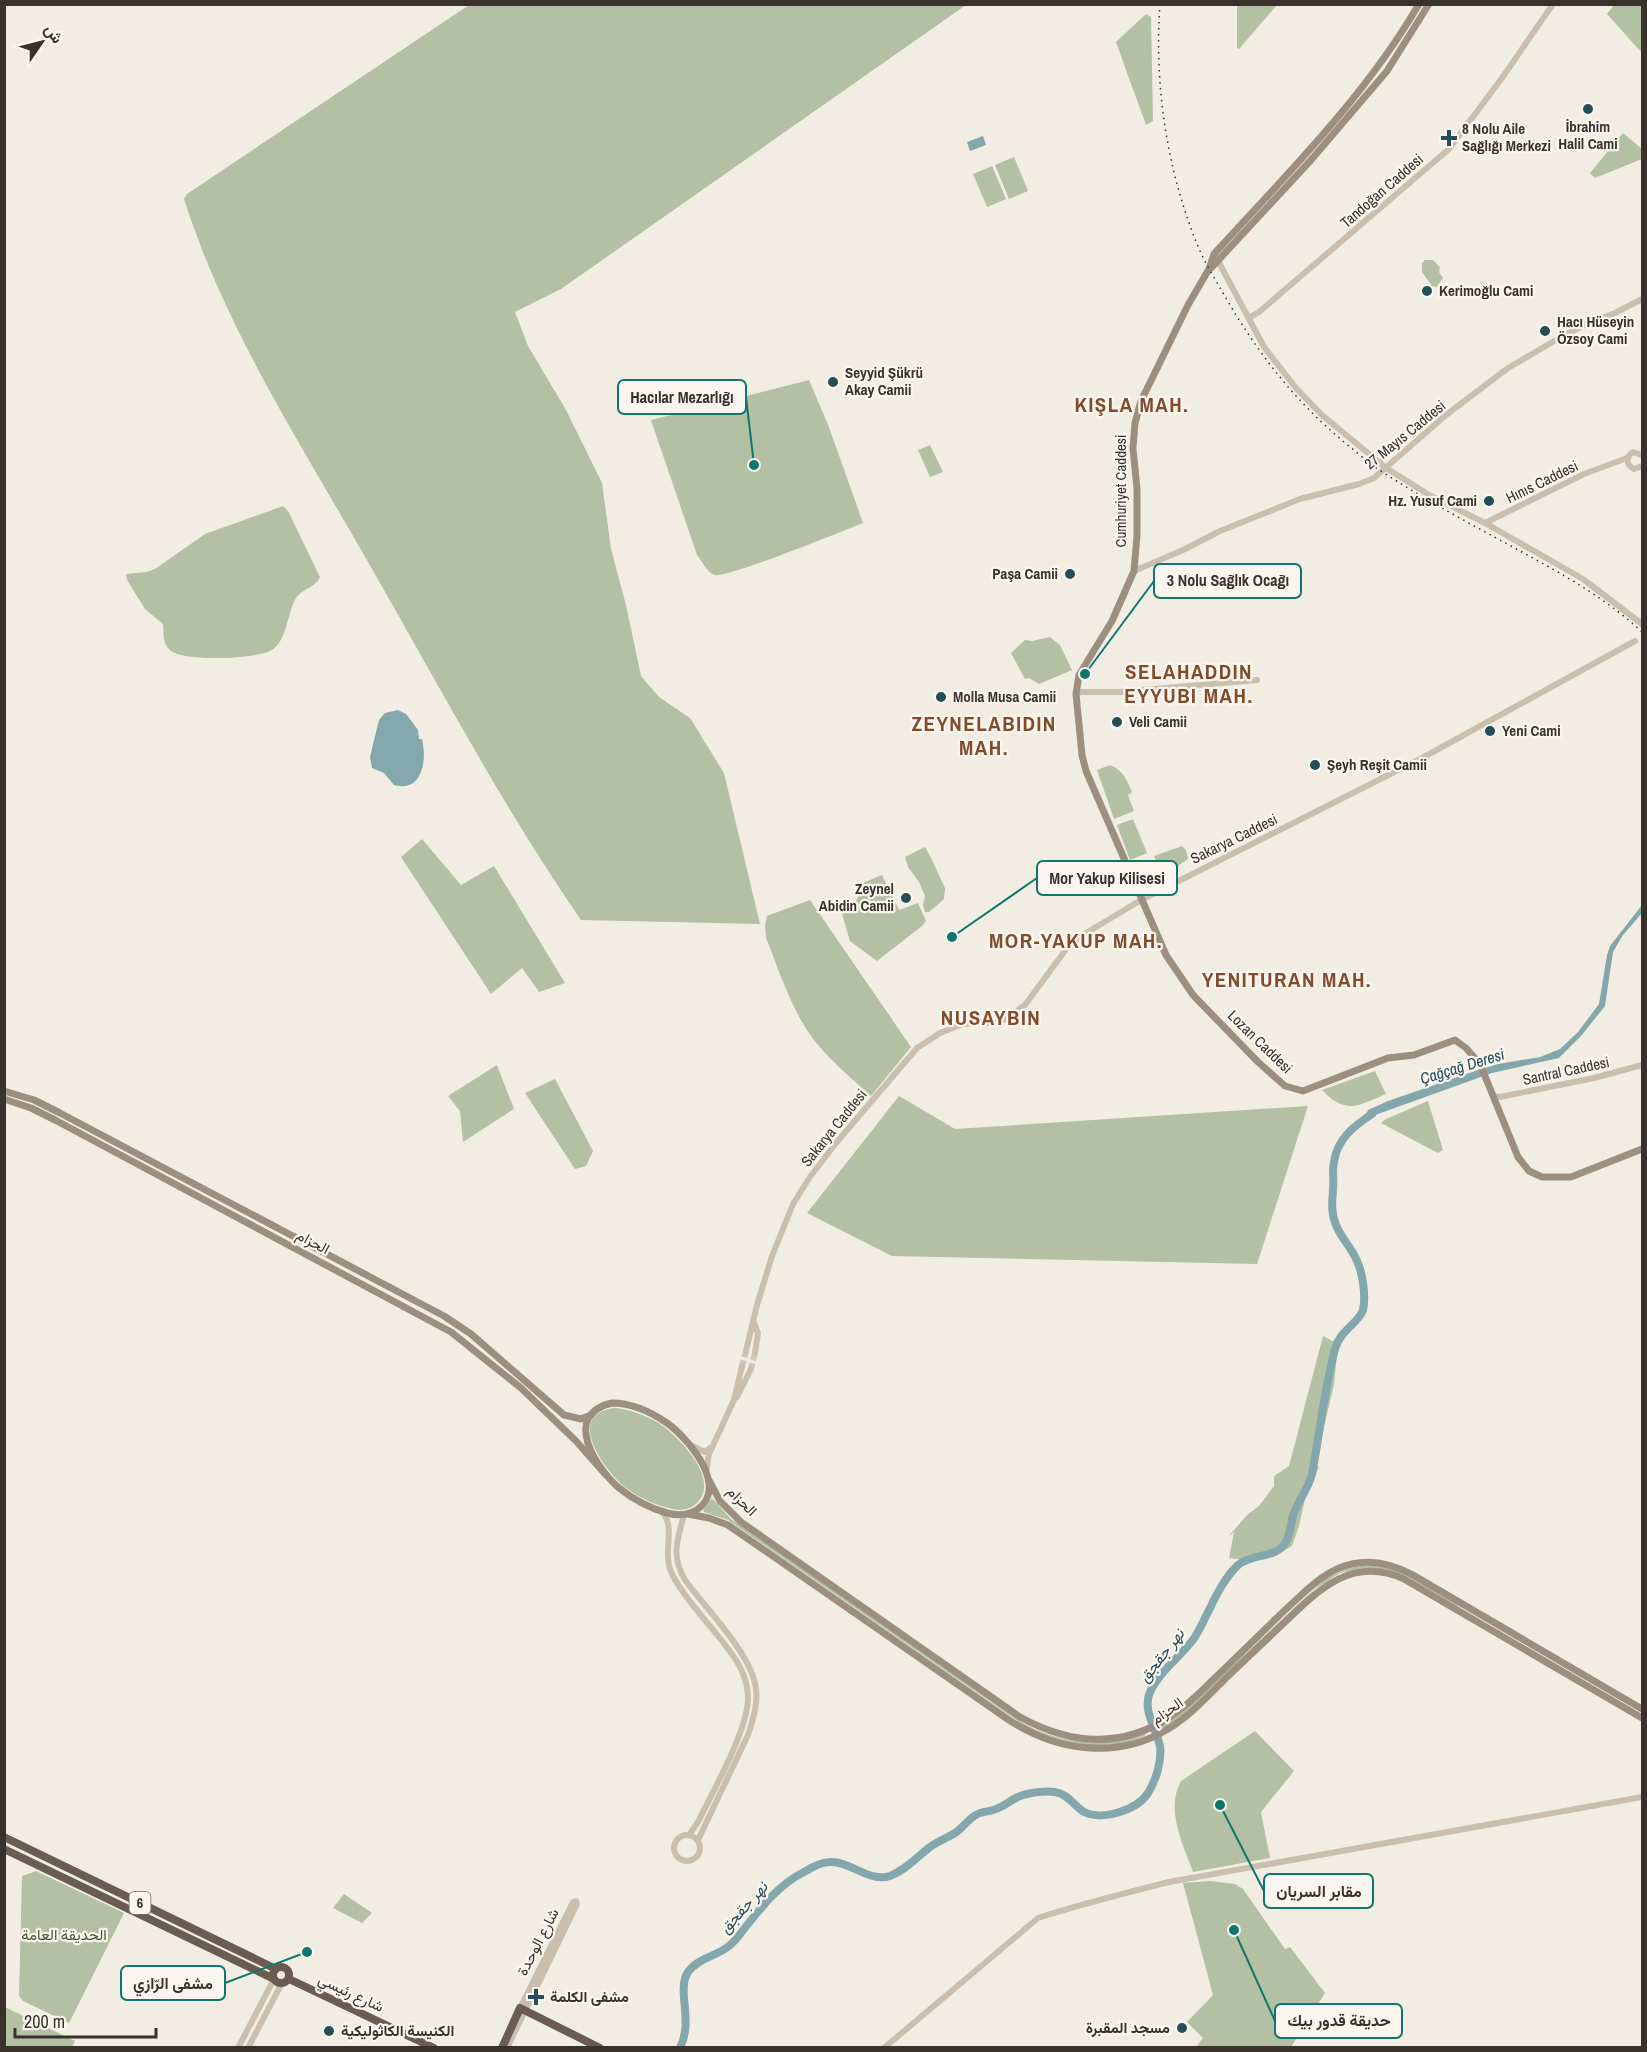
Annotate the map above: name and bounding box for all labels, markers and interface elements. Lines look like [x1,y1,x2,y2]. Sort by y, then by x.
north arrow [12,12,72,72]
text: ش [40,19,69,48]
marker: İbrahim Halil Cami [1581,102,1595,116]
place label: İbrahim Halil Cami [1558,116,1618,154]
place label: 8 Nolu Aile Sağlığı Merkezi [1462,118,1551,156]
marker: 8 Nolu Aile Sağlığı Merkezi [1440,129,1458,147]
street label: Tandoğan Caddesi [1336,149,1428,233]
place label: Kerimoğlu Cami [1439,280,1533,301]
marker: Kerimoğlu Cami [1420,284,1434,298]
place label: Hacı Hüseyin Özsoy Cami [1557,311,1634,349]
marker: Hacı Hüseyin Özsoy Cami [1538,324,1552,338]
place label: Seyyid Şükrü Akay Camii [845,362,923,400]
marker: Seyyid Şükrü Akay Camii [826,375,840,389]
callout: Hacılar Mezarlığı [618,380,746,414]
text: Hacılar Mezarlığı [630,386,734,408]
district label: KIŞLA MAH. [1075,390,1189,419]
street label: 27 Mayıs Caddesi [1360,395,1450,474]
street label: Cumhuriyet Caddesi [1110,435,1131,547]
street label: Hınıs Caddesi [1502,455,1581,508]
place label: Hz. Yusuf Cami [1388,490,1477,511]
marker: Hz. Yusuf Cami [1482,494,1496,508]
place label: Paşa Camii [992,563,1058,584]
callout: 3 Nolu Sağlık Ocağı [1154,564,1301,598]
marker: Paşa Camii [1063,567,1077,581]
text: 3 Nolu Sağlık Ocağı [1167,569,1289,591]
district label: SELAHADDIN EYYUBI MAH. [1124,657,1254,710]
place label: Molla Musa Camii [953,686,1056,707]
marker: Molla Musa Camii [934,690,948,704]
district label: ZEYNELABIDIN MAH. [911,709,1057,762]
place label: Veli Camii [1129,711,1187,732]
marker: Veli Camii [1110,715,1124,729]
place label: Yeni Cami [1502,720,1561,741]
marker: Yeni Cami [1483,724,1497,738]
place label: Şeyh Reşit Camii [1327,754,1427,775]
marker: Şeyh Reşit Camii [1308,758,1322,772]
street label: Sakarya Caddesi [1187,808,1281,869]
callout: Mor Yakup Kilisesi [1037,861,1177,895]
text: Mor Yakup Kilisesi [1049,867,1165,889]
place label: Zeynel Abidin Camii [819,878,894,916]
marker: Zeynel Abidin Camii [899,891,913,905]
district label: MOR-YAKUP MAH. [989,926,1163,955]
district label: YENITURAN MAH. [1202,965,1372,994]
district label: NUSAYBIN [941,1003,1041,1032]
street label: Lozan Caddesi [1223,1005,1297,1078]
water label: Çağçağ Deresi [1417,1043,1507,1089]
street label: Santral Caddesi [1521,1051,1611,1090]
street label: Sakarya Caddesi [796,1084,871,1171]
street label: الحزام [293,1224,334,1259]
street label: الحزام [722,1481,762,1521]
water label: نهر جقجق [1133,1622,1190,1687]
street label: الحزام [1146,1692,1187,1729]
callout: مقابر السريان [1264,1874,1373,1908]
water label: نهر جقجق [714,1875,773,1938]
text: مقابر السريان [1276,1880,1362,1902]
road number: 6 [130,1892,150,1914]
street label: شارع الوحدة [512,1904,564,1980]
park label: الحديقة العامة [21,1924,107,1945]
callout: مشفى الرّازي [121,1966,225,2000]
street label: شارع رئيسي [314,1968,388,2020]
text: مشفى الرّازي [133,1972,213,1997]
place label: مشفى الكلمة [550,1986,629,2007]
marker: مشفى الكلمة [527,1988,545,2006]
scale bar [15,2001,156,2039]
callout: حديقة قدور بيك [1275,2004,1402,2038]
text: 200 m [24,2009,65,2034]
text: حديقة قدور بيك [1287,2009,1391,2031]
place label: مسجد المقبرة [1086,2017,1170,2038]
place label: الكنيسة الكاثوليكية [341,2020,454,2041]
marker: مسجد المقبرة [1175,2021,1189,2035]
marker: الكنيسة الكاثوليكية [322,2024,336,2038]

